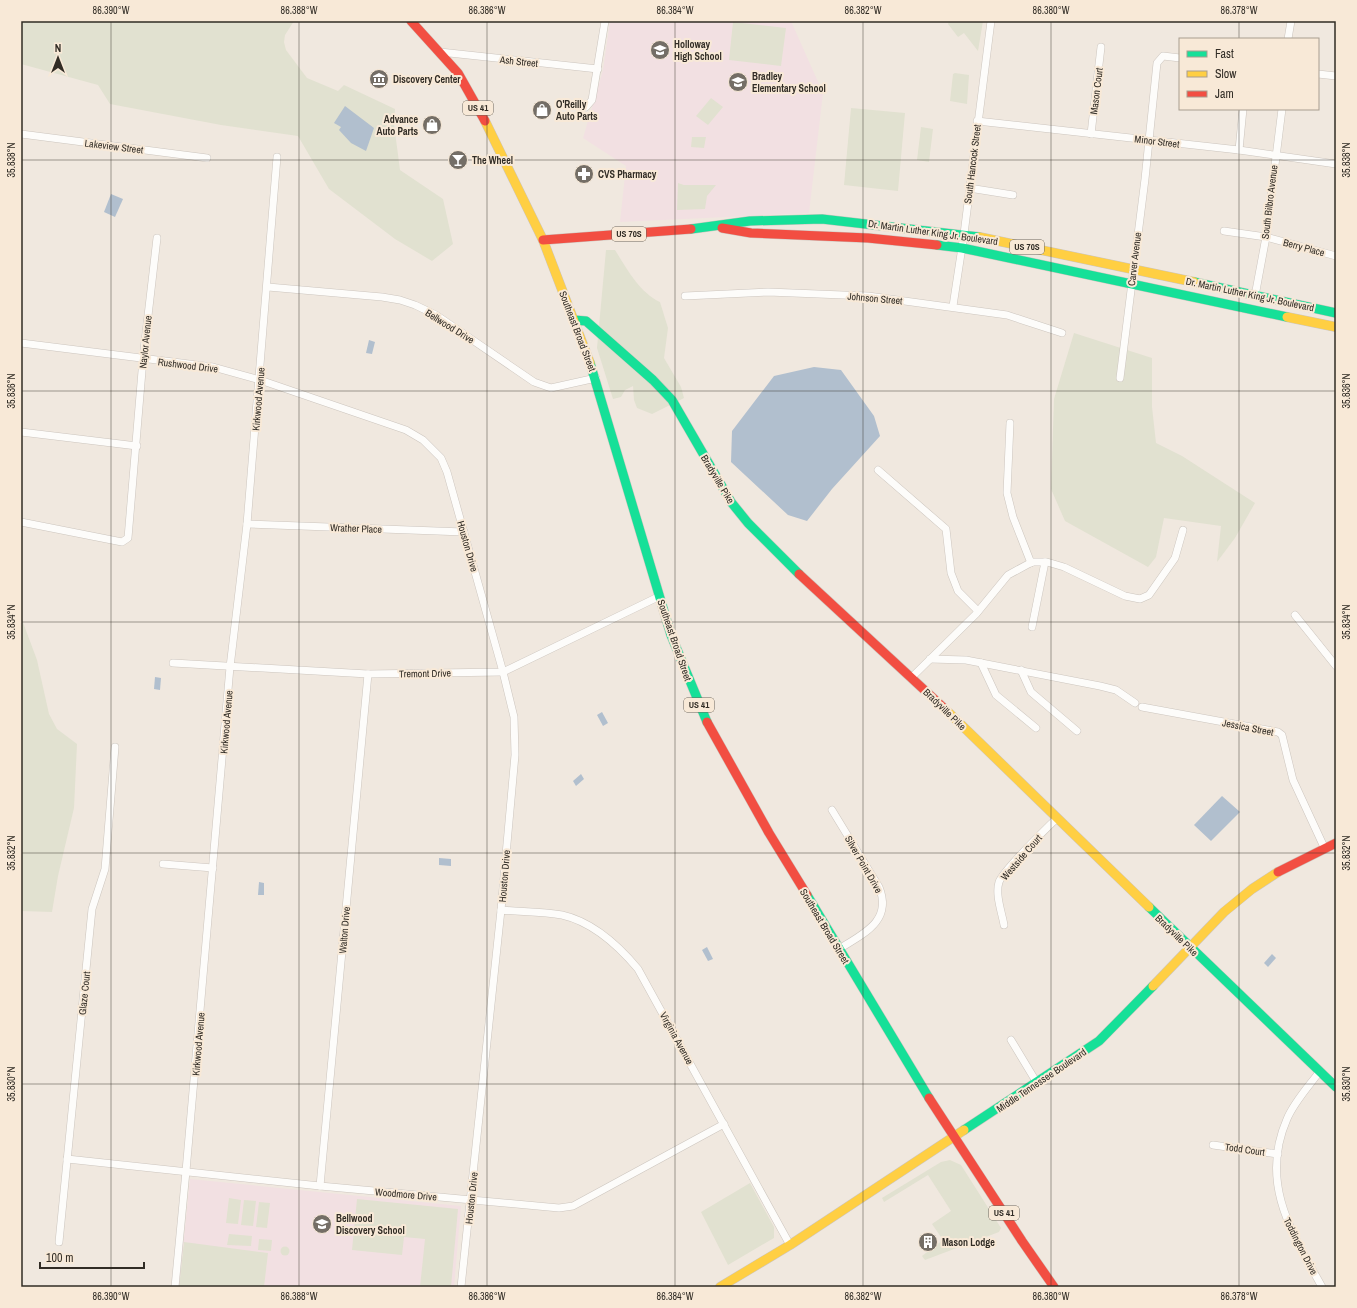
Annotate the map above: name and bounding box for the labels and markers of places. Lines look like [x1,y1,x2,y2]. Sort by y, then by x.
place label: Holloway High School [674,38,722,63]
school or university icon: Holloway High School [649,39,671,61]
museum icon: Discovery Center [368,68,390,90]
place label: Bradley Elementary School [752,70,826,95]
school or university icon: Bradley Elementary School [727,71,749,93]
place label: Discovery Center [393,73,461,86]
place label: O'Reilly Auto Parts [556,98,598,123]
shop icon: O'Reilly Auto Parts [531,99,553,121]
place label: Advance Auto Parts [377,113,418,138]
shop icon: Advance Auto Parts [421,114,443,136]
bar icon: The Wheel [447,149,469,171]
place label: The Wheel [472,154,513,167]
pharmacy icon: CVS Pharmacy [573,163,595,185]
place label: CVS Pharmacy [598,168,657,181]
place label: Bellwood Discovery School [336,1212,405,1237]
school or university icon: Bellwood Discovery School [311,1213,333,1235]
building icon: Mason Lodge [917,1231,939,1253]
place label: Mason Lodge [942,1236,995,1249]

